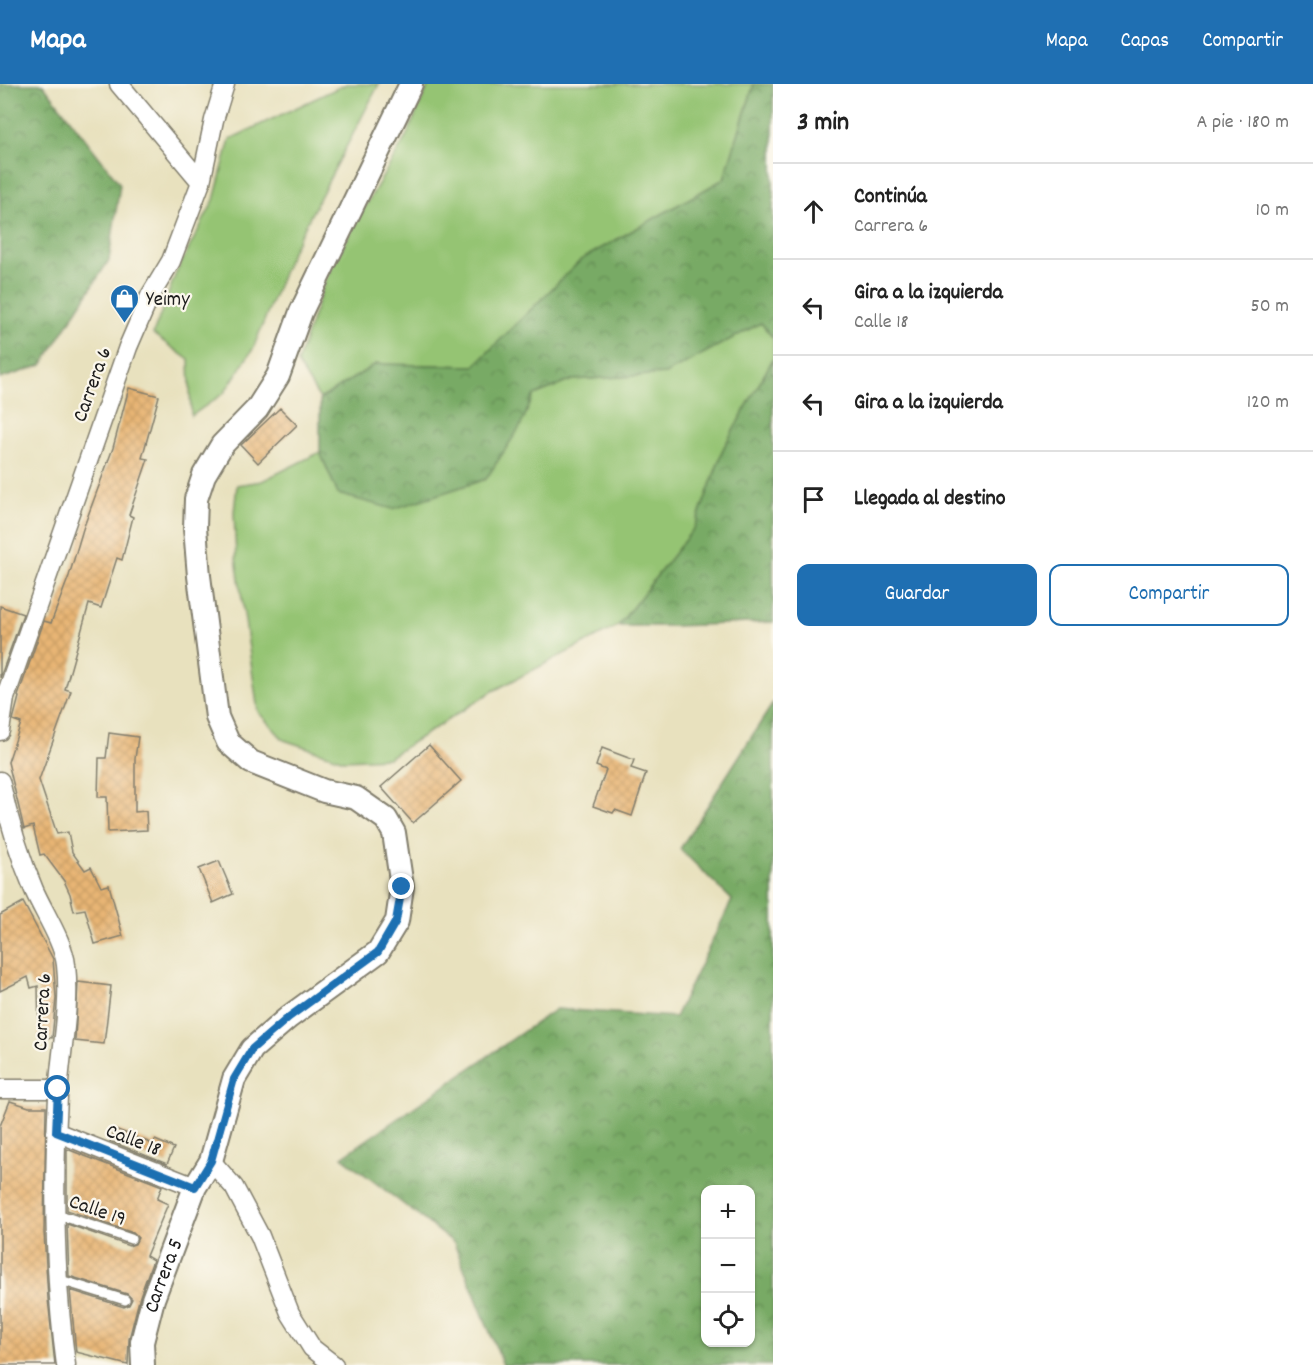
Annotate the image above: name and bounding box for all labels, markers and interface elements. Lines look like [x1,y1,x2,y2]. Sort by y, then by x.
text: Mapa [30,22,86,62]
text: Mapa [1046,27,1088,57]
text: Capas [1121,27,1169,57]
text: Compartir [1202,27,1283,57]
text: 3 min [797,105,849,142]
text: A pie · 180 m [1196,109,1289,137]
text: Continúa [854,182,927,213]
icon: ahead [797,195,830,228]
text: 10 m [1255,197,1289,225]
text: Carrera 6 [854,213,928,241]
text: Gira a la izquierda [854,278,1003,309]
shop icon: Yeimy [109,282,141,324]
place label: Yeimy [146,286,190,316]
icon: left [797,291,830,324]
text: 50 m [1251,293,1289,321]
text: Calle 18 [854,309,909,337]
street label: Carrera 6 [66,343,121,427]
icon: left [797,387,830,420]
text: Gira a la izquierda [854,388,1003,419]
text: 120 m [1247,389,1289,417]
icon: arrive [797,483,830,516]
text: Llegada al destino [854,484,1006,515]
button: Guardar [797,564,1037,626]
button: Compartir [1049,564,1289,626]
route end [388,873,414,899]
street label: Carrera 6 [27,973,61,1052]
route start [44,1075,70,1101]
street label: Calle 18 [101,1118,165,1166]
map controls [701,1185,755,1347]
button: + [701,1185,755,1239]
street label: Calle 19 [64,1188,130,1236]
street label: Carrera 5 [138,1235,192,1316]
button: − [701,1239,755,1293]
button: locate [701,1293,755,1347]

